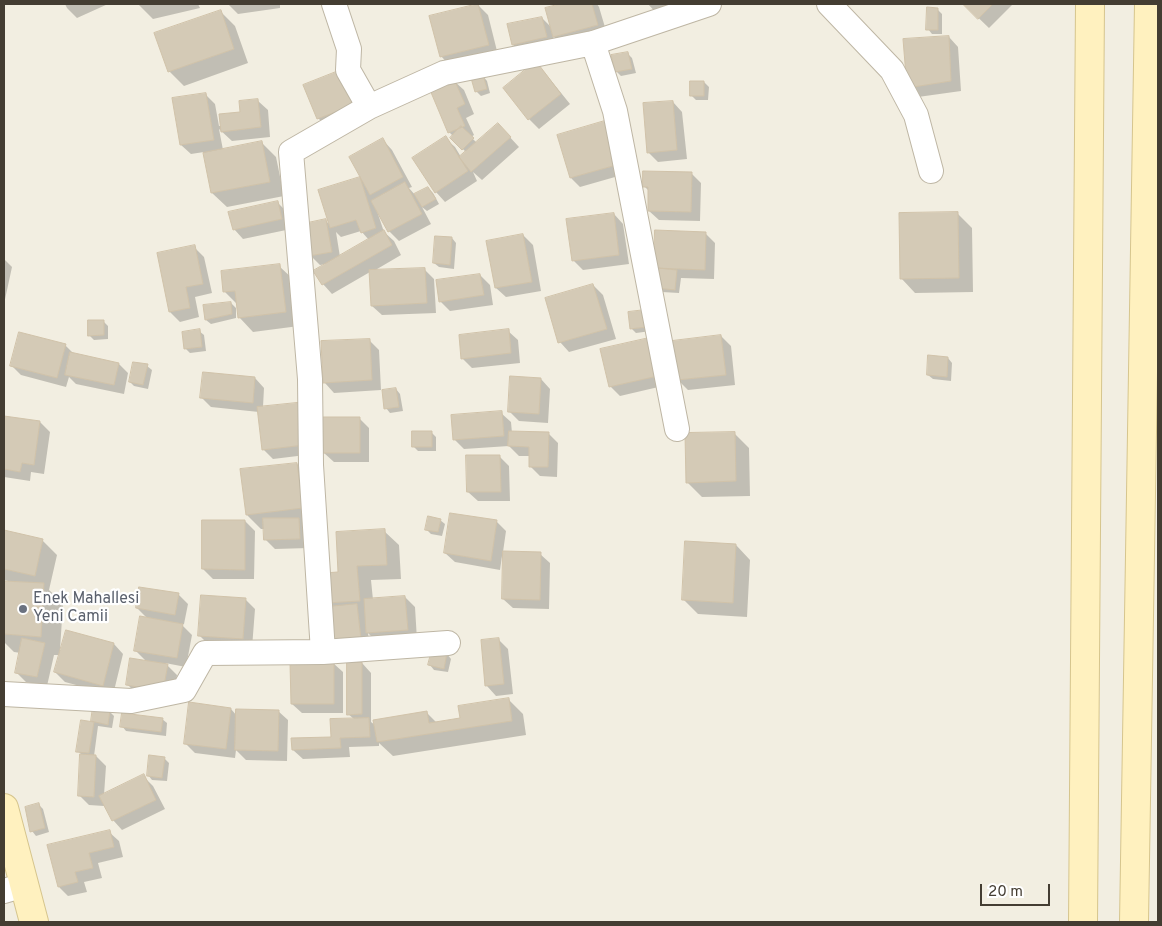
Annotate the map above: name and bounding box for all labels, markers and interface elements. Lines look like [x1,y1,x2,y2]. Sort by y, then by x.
place label: Enek Mahallesi Yeni Camii [33,590,139,628]
marker: Enek Mahallesi Yeni Camii [17,603,29,615]
scale bar [982,874,1052,906]
text: 20 m [988,883,1023,902]

